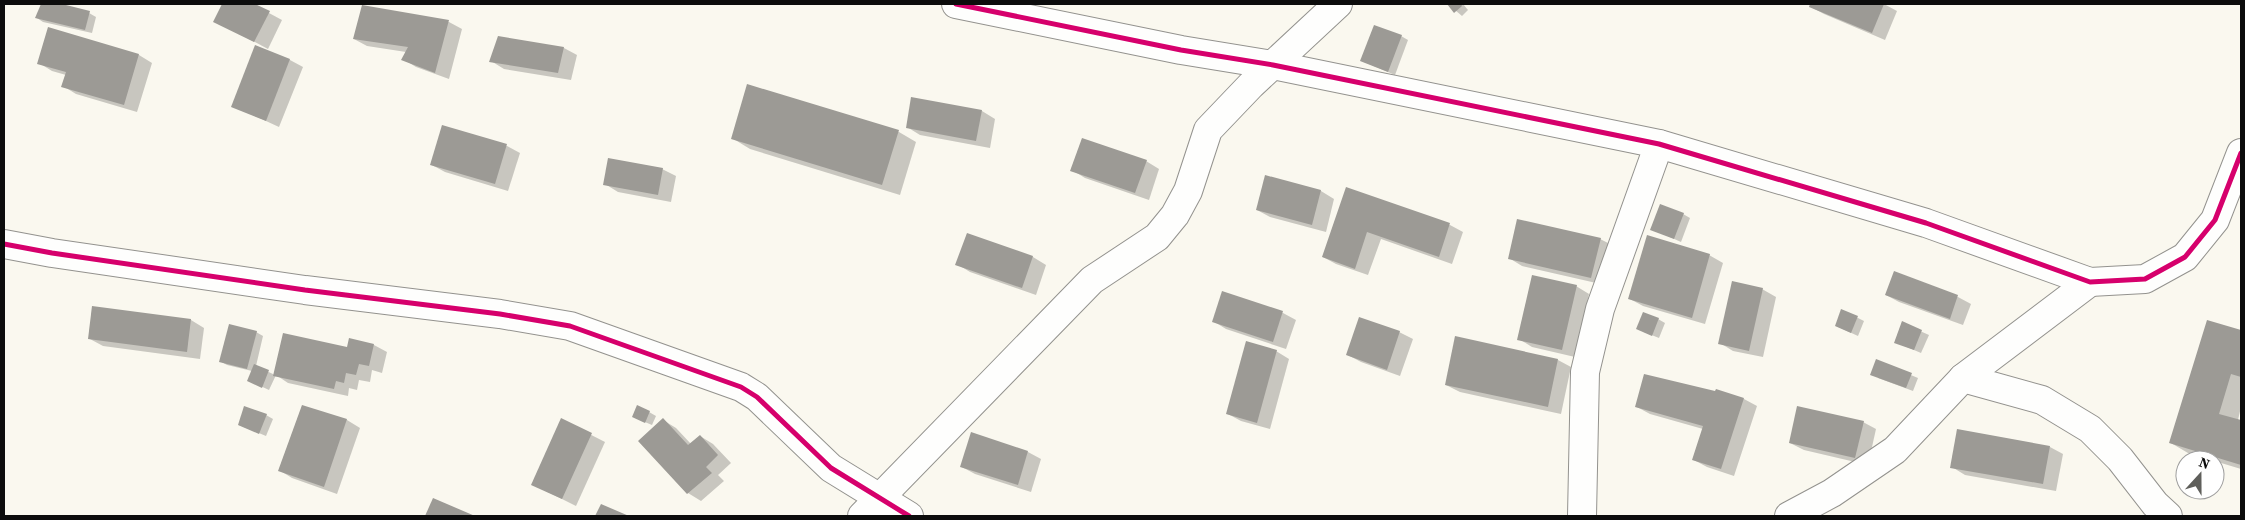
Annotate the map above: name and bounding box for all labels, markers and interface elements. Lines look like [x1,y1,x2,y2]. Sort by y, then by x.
north arrow [2175,450,2225,500]
text: N [2196,452,2213,474]

